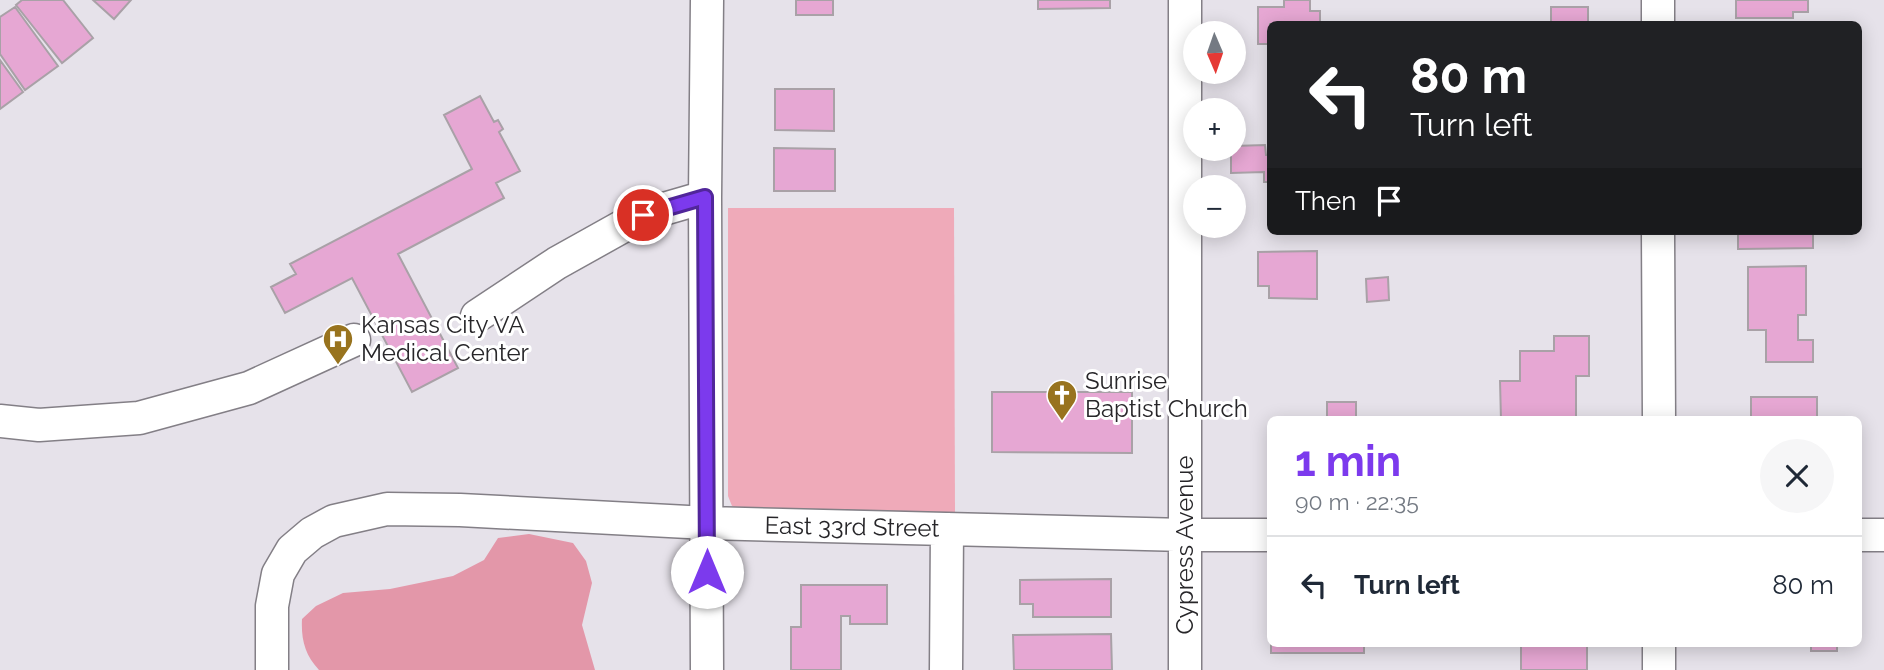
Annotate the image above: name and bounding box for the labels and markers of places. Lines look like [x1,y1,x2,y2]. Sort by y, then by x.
pin [613,185,673,245]
place label: Kansas City VA Medical Center [361,310,530,367]
hospital icon: Kansas City VA Medical Center [321,322,355,366]
place label: Sunrise Baptist Church [1085,366,1248,423]
church icon: Sunrise Baptist Church [1045,378,1079,422]

